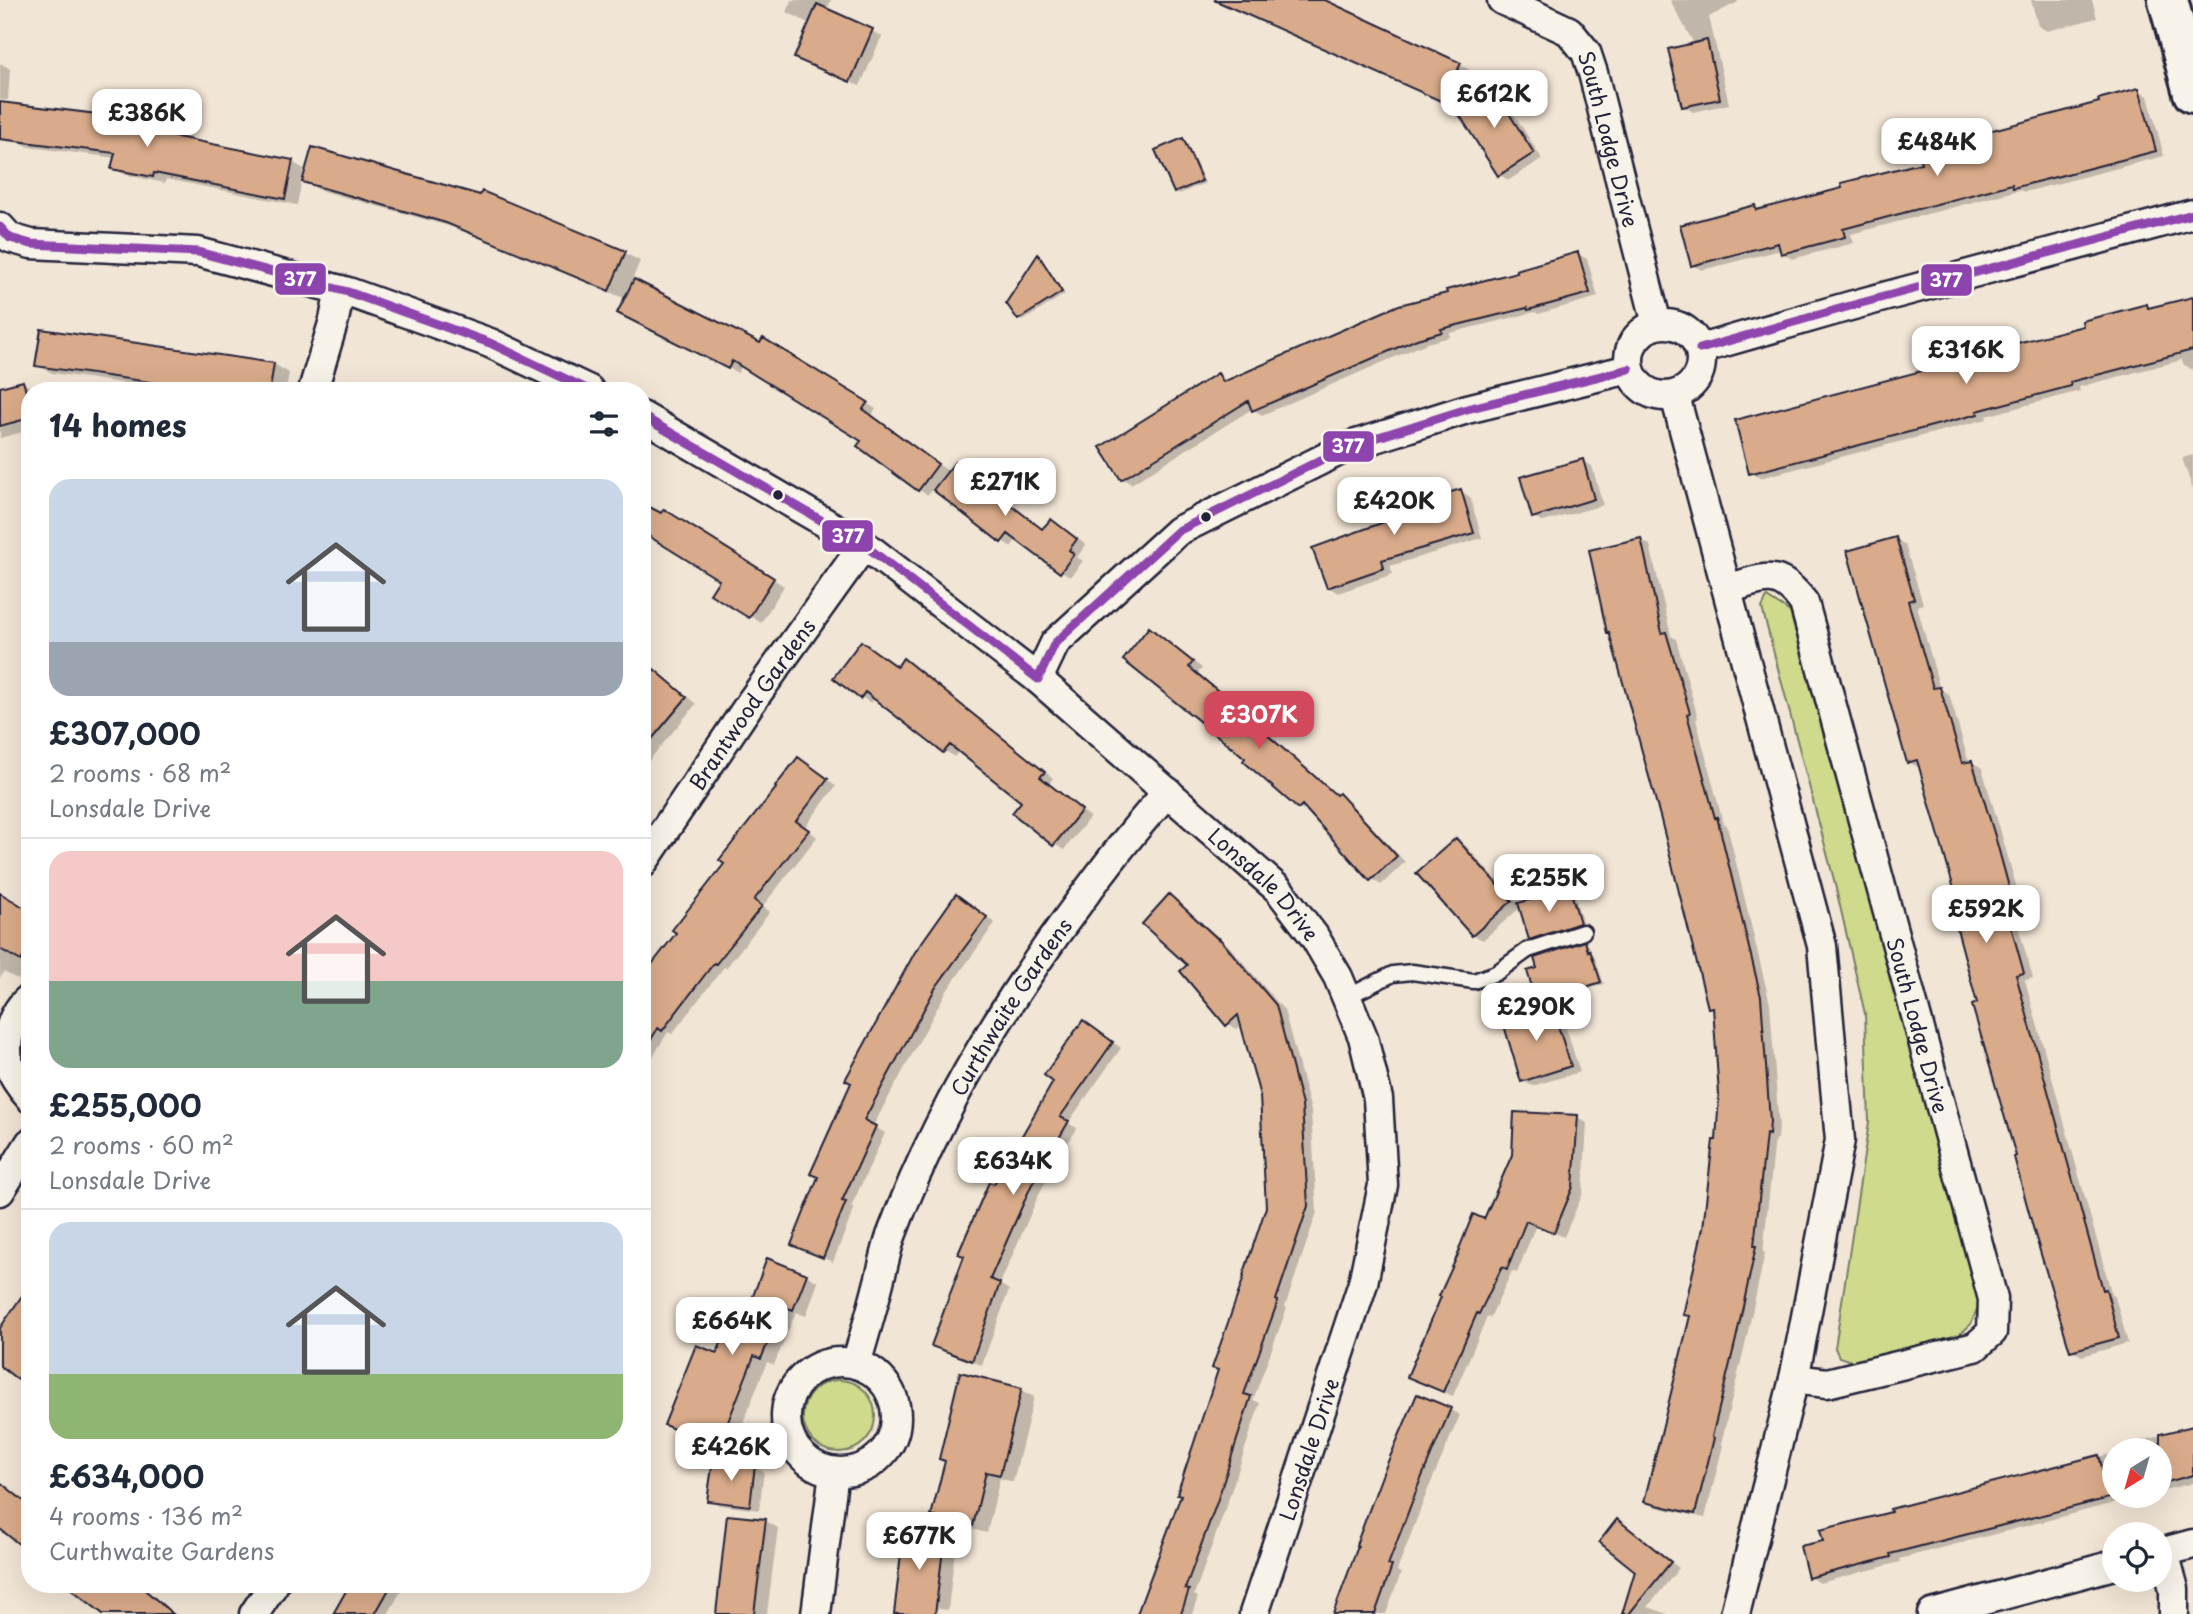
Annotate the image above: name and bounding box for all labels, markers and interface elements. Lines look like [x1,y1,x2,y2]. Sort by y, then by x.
street label: South Lodge Drive [1571,47,1648,231]
pin: £612K [1445,71,1543,130]
text: £612K [1457,75,1531,110]
pin: £386K [98,90,196,149]
text: £386K [108,94,186,129]
pin: £484K [1888,118,1986,178]
text: £484K [1897,123,1977,158]
line badge: 377 [274,262,327,296]
line badge: 377 [1920,263,1973,297]
text: 377 [284,264,317,292]
text: 377 [1930,265,1963,293]
pin: £316K [1917,326,2015,386]
text: £316K [1928,331,2004,366]
text: 14 homes [49,402,187,447]
icon: filters [585,405,623,443]
line badge: 377 [1322,430,1375,463]
text: 377 [1332,431,1365,459]
pin: £271K [956,458,1054,518]
text: £271K [970,463,1040,498]
pin: £420K [1345,477,1443,537]
text: £420K [1353,482,1435,517]
unlabelled marker [771,488,785,502]
unlabelled marker [1199,510,1213,524]
line badge: 377 [821,519,874,553]
text: 377 [832,521,865,549]
icon: home [273,524,399,650]
street label: Brantwood Gardens [680,611,823,796]
pin: £307K [1210,692,1308,751]
text: £307K [1220,696,1298,731]
text: £307,000 [49,710,201,755]
text: 2 rooms · 68 m² [49,755,231,790]
text: Lonsdale Drive [49,790,211,825]
street label: Lonsdale Drive [1202,819,1328,947]
pin: £255K [1500,855,1598,914]
text: £255K [1510,859,1588,894]
pin: £592K [1937,886,2035,945]
text: £592K [1948,890,2024,925]
icon: home [273,896,399,1022]
street label: Curthwaite Gardens [942,911,1079,1101]
street label: South Lodge Drive [1880,934,1958,1117]
pin: £290K [1487,984,1585,1043]
text: £290K [1497,988,1575,1023]
text: £255,000 [49,1082,202,1127]
text: 2 rooms · 60 m² [49,1127,234,1162]
pin: £634K [964,1138,1062,1197]
text: £634K [974,1142,1052,1177]
text: Lonsdale Drive [49,1162,211,1197]
icon: home [273,1267,399,1393]
pin: £664K [683,1298,781,1357]
text: £664K [692,1302,772,1337]
street label: Lonsdale Drive [1270,1374,1346,1524]
pin: £426K [682,1424,780,1483]
text: £426K [691,1428,771,1463]
north arrow [2102,1438,2172,1508]
map controls [2102,1438,2172,1592]
text: £634,000 [49,1453,204,1498]
text: 4 rooms · 136 m² [49,1498,243,1533]
pin: £677K [870,1512,968,1572]
text: £677K [882,1517,956,1552]
button: locate [2102,1522,2172,1592]
text: Curthwaite Gardens [49,1533,274,1568]

